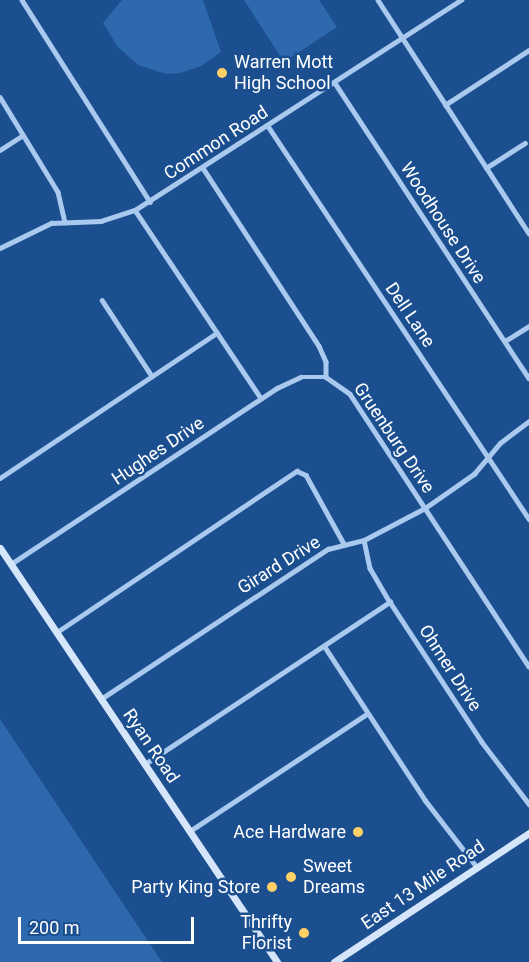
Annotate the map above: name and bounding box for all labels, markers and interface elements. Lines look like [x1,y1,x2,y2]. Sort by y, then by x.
place label: Warren Mott High School [234,52,333,94]
marker: Warren Mott High School [215,66,229,80]
street label: Common Road [160,101,272,185]
street label: Woodhouse Drive [396,158,490,288]
street label: Dell Lane [380,278,440,352]
street label: Gruenburg Drive [349,379,439,497]
street label: Hughes Drive [108,412,208,490]
street label: Girard Drive [234,531,324,599]
street label: Ohmer Drive [414,621,486,715]
street label: Ryan Road [118,705,184,787]
place label: Ace Hardware [233,821,346,843]
marker: Ace Hardware [351,825,365,839]
street label: East 13 Mile Road [357,836,489,934]
place label: Sweet Dreams [303,856,365,898]
marker: Sweet Dreams [284,870,298,884]
place label: Party King Store [131,876,260,898]
marker: Party King Store [265,880,279,894]
scale bar [21,905,196,943]
place label: Thrifty Florist [240,912,292,954]
text: 200 m [29,917,80,938]
marker: Thrifty Florist [297,926,311,940]

